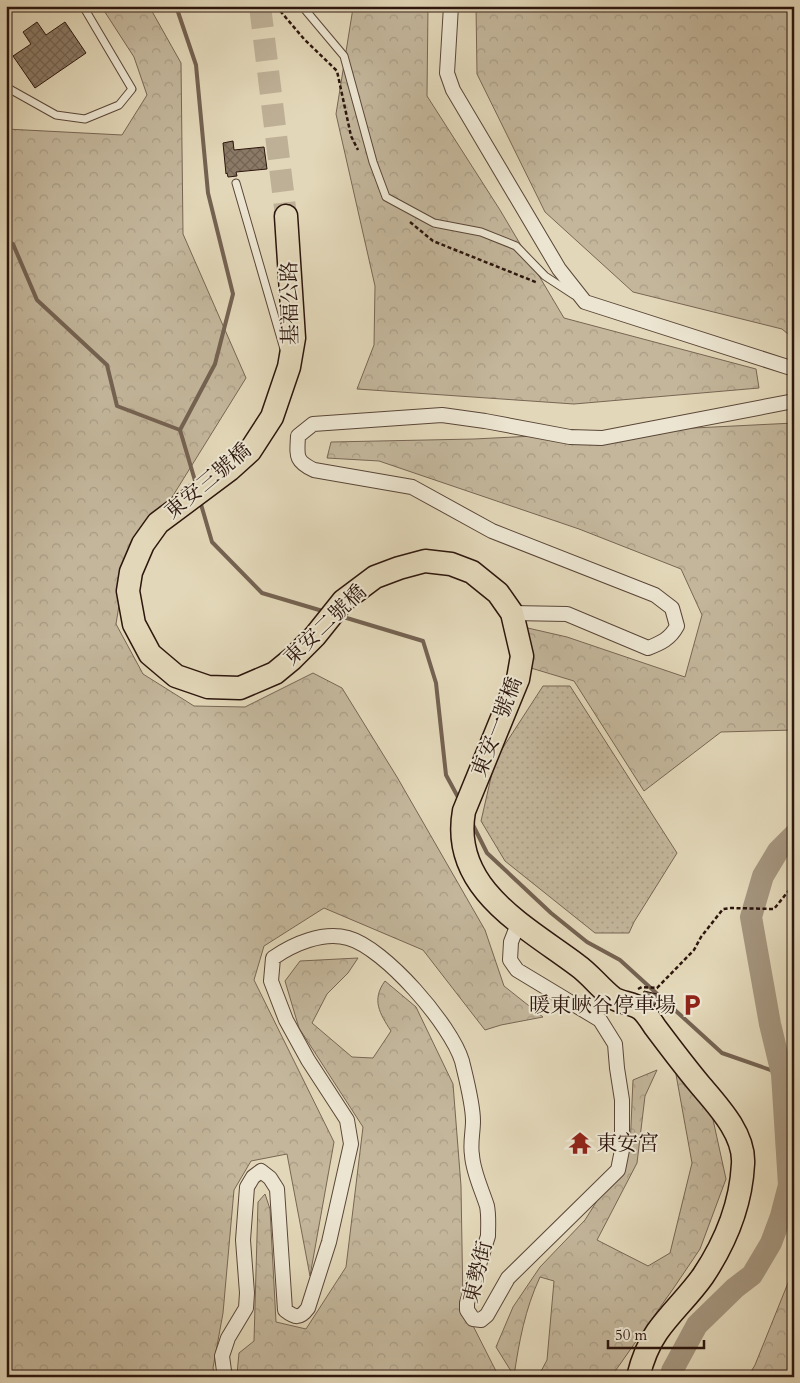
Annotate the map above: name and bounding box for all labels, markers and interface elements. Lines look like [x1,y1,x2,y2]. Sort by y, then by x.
street label: 基福公路 [275,261,305,345]
street label: 東安三號橋 [158,436,258,526]
street label: 東安二號橋 [277,578,373,672]
street label: 東安一號橋 [465,673,529,781]
place label: 暖東峽谷停車場 [529,991,676,1020]
parking icon: 暖東峽谷停車場 [679,992,705,1018]
place label: 東安宮 [596,1129,659,1158]
temple icon: 東安宮 [567,1130,593,1156]
street label: 東勢街 [456,1238,500,1306]
scale bar [608,1318,704,1350]
text: 50 m [615,1325,647,1345]

